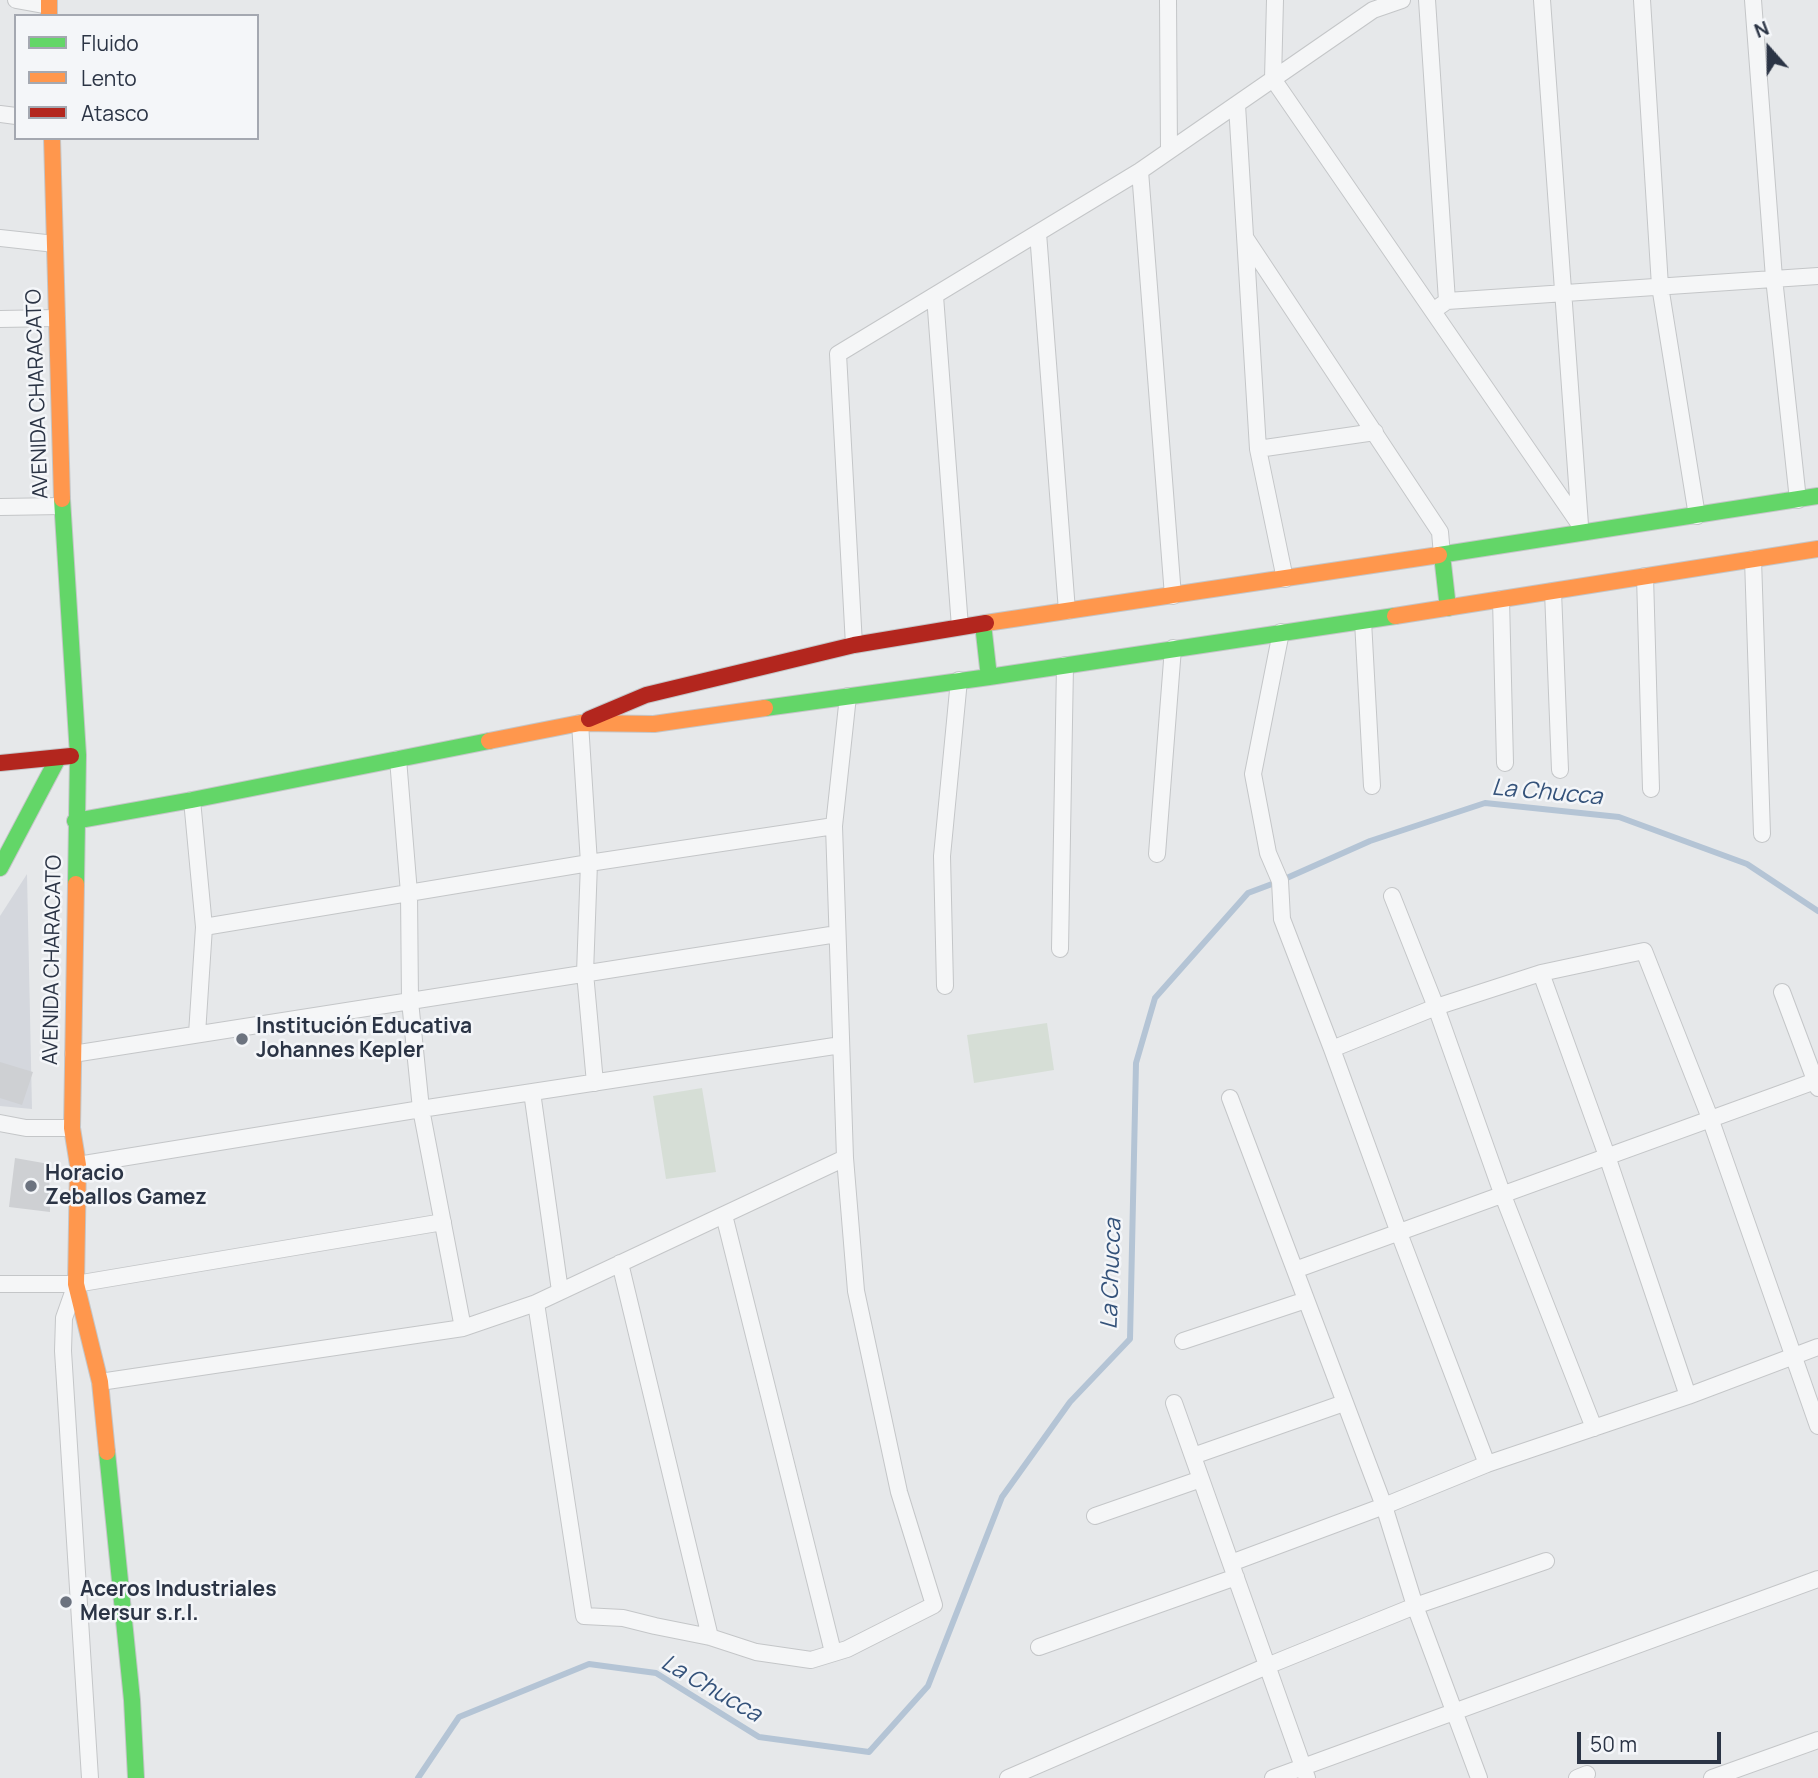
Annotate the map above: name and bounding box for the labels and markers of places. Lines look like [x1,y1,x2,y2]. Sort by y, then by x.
place label: Institución Educativa Johannes Kepler [256,1014,472,1064]
marker: Institución Educativa Johannes Kepler [234,1031,250,1047]
place label: Horacio Zeballos Gamez [45,1161,207,1211]
marker: Horacio Zeballos Gamez [23,1178,39,1194]
place label: Aceros Industriales Mersur s.r.l. [80,1577,277,1627]
marker: Aceros Industriales Mersur s.r.l. [58,1594,74,1610]

